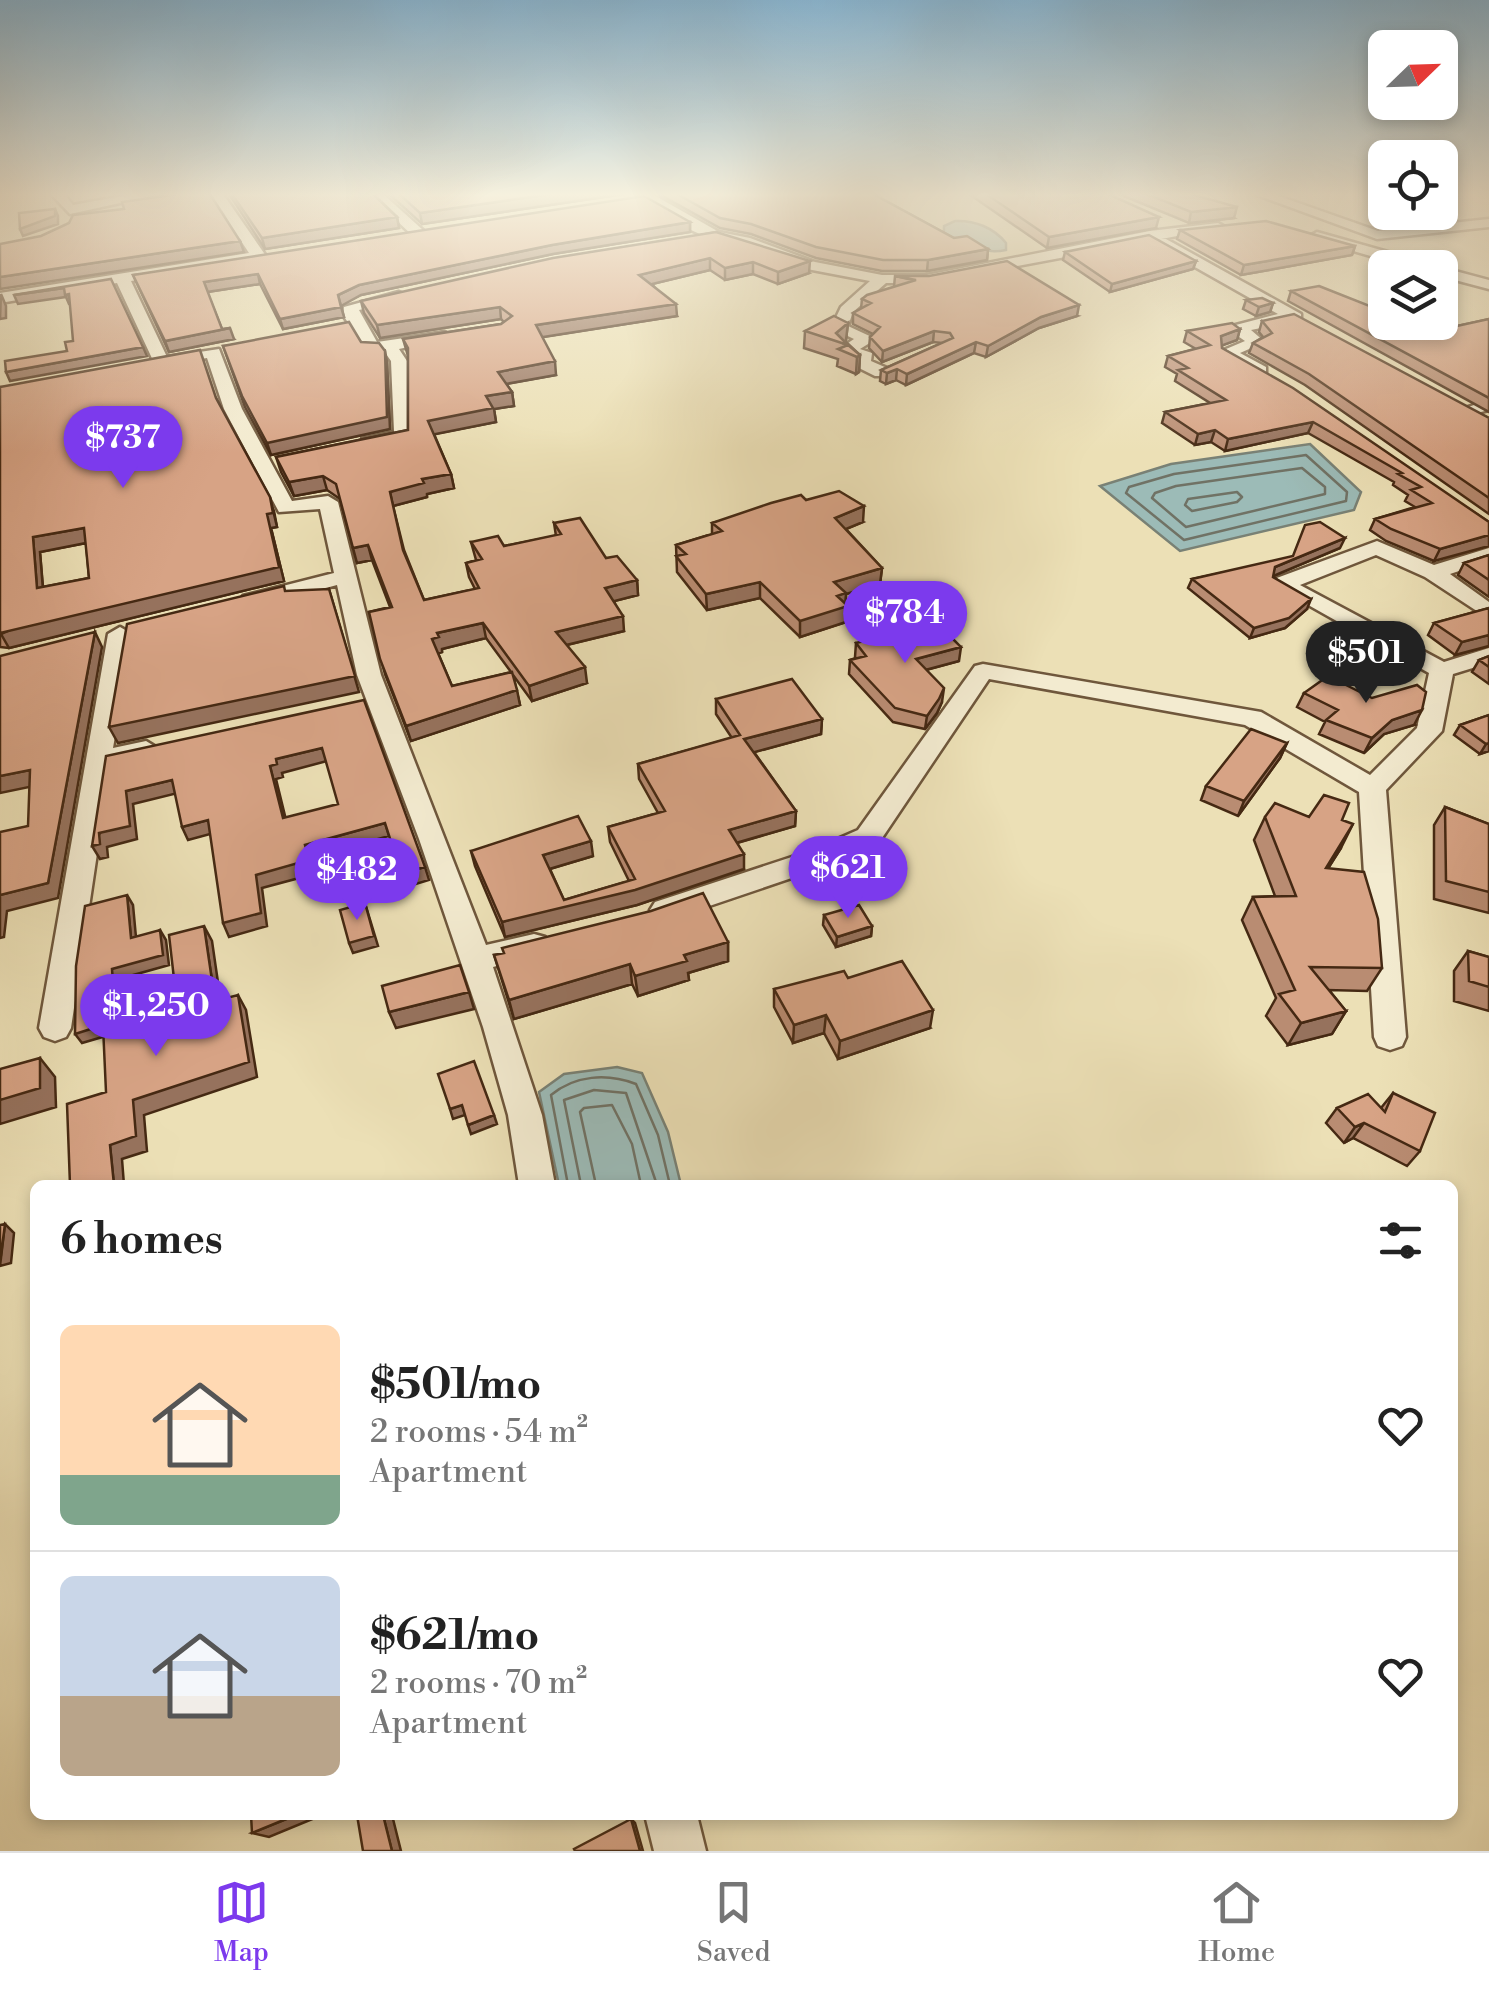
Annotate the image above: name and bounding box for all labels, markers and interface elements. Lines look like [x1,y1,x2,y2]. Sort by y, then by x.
north arrow [1368,30,1458,120]
map controls [1368,30,1458,340]
button: locate [1368,140,1458,230]
button: layers [1368,250,1458,340]
pin: $737 [64,406,182,491]
text: $737 [86,418,160,458]
pin: $784 [846,581,964,666]
text: $784 [865,593,945,633]
pin: $501 [1307,621,1425,706]
text: $501 [1328,633,1404,673]
pin: $621 [789,836,907,921]
pin: $482 [298,838,416,923]
text: $621 [811,848,885,888]
text: $482 [317,850,397,890]
pin: $1,250 [75,974,237,1059]
text: $1,250 [102,986,210,1026]
icon: filters [1373,1213,1428,1268]
text: 6 homes [60,1214,223,1267]
text: $501/mo [370,1359,541,1412]
icon: home [140,1365,260,1485]
icon: heart [1373,1398,1428,1453]
text: 2 rooms · 54 m² [370,1412,588,1452]
text: Apartment [370,1452,527,1492]
text: $621/mo [370,1610,539,1663]
icon: home [140,1616,260,1736]
icon: heart [1373,1649,1428,1704]
text: 2 rooms · 70 m² [370,1663,587,1703]
text: Apartment [370,1703,527,1743]
tab: Map [214,1875,269,1970]
tab: Saved [697,1875,770,1970]
tab: Home [1198,1875,1275,1970]

